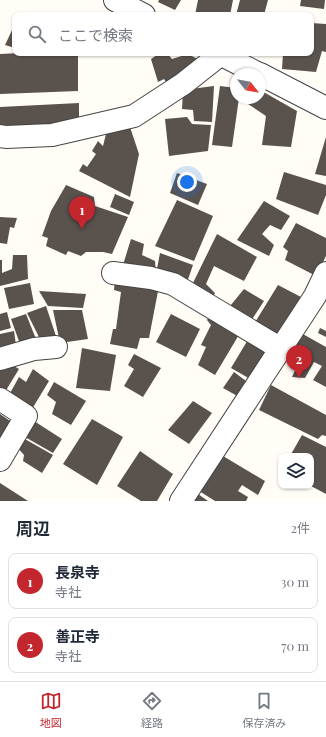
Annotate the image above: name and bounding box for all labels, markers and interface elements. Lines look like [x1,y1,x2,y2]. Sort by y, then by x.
search box [12,12,314,56]
icon: search [26,23,48,45]
text: ここで検索 [58,25,133,45]
north arrow [230,68,266,104]
your location [177,172,197,192]
pin: 1 [69,196,95,229]
pin: 2 [286,345,312,378]
map controls [278,453,314,489]
button: layers [278,453,314,489]
text: 周辺 [16,517,50,539]
text: 2件 [291,519,310,536]
text: 長泉寺 [55,562,100,582]
text: 1 [28,573,32,590]
text: 30 m [281,573,309,590]
text: 寺社 [55,583,81,600]
text: 善正寺 [55,626,100,646]
text: 2 [27,637,33,654]
text: 70 m [281,637,309,654]
text: 寺社 [55,647,81,664]
tab: 地図 [40,690,62,730]
tab: 経路 [141,690,163,730]
tab: 保存済み [242,690,286,730]

